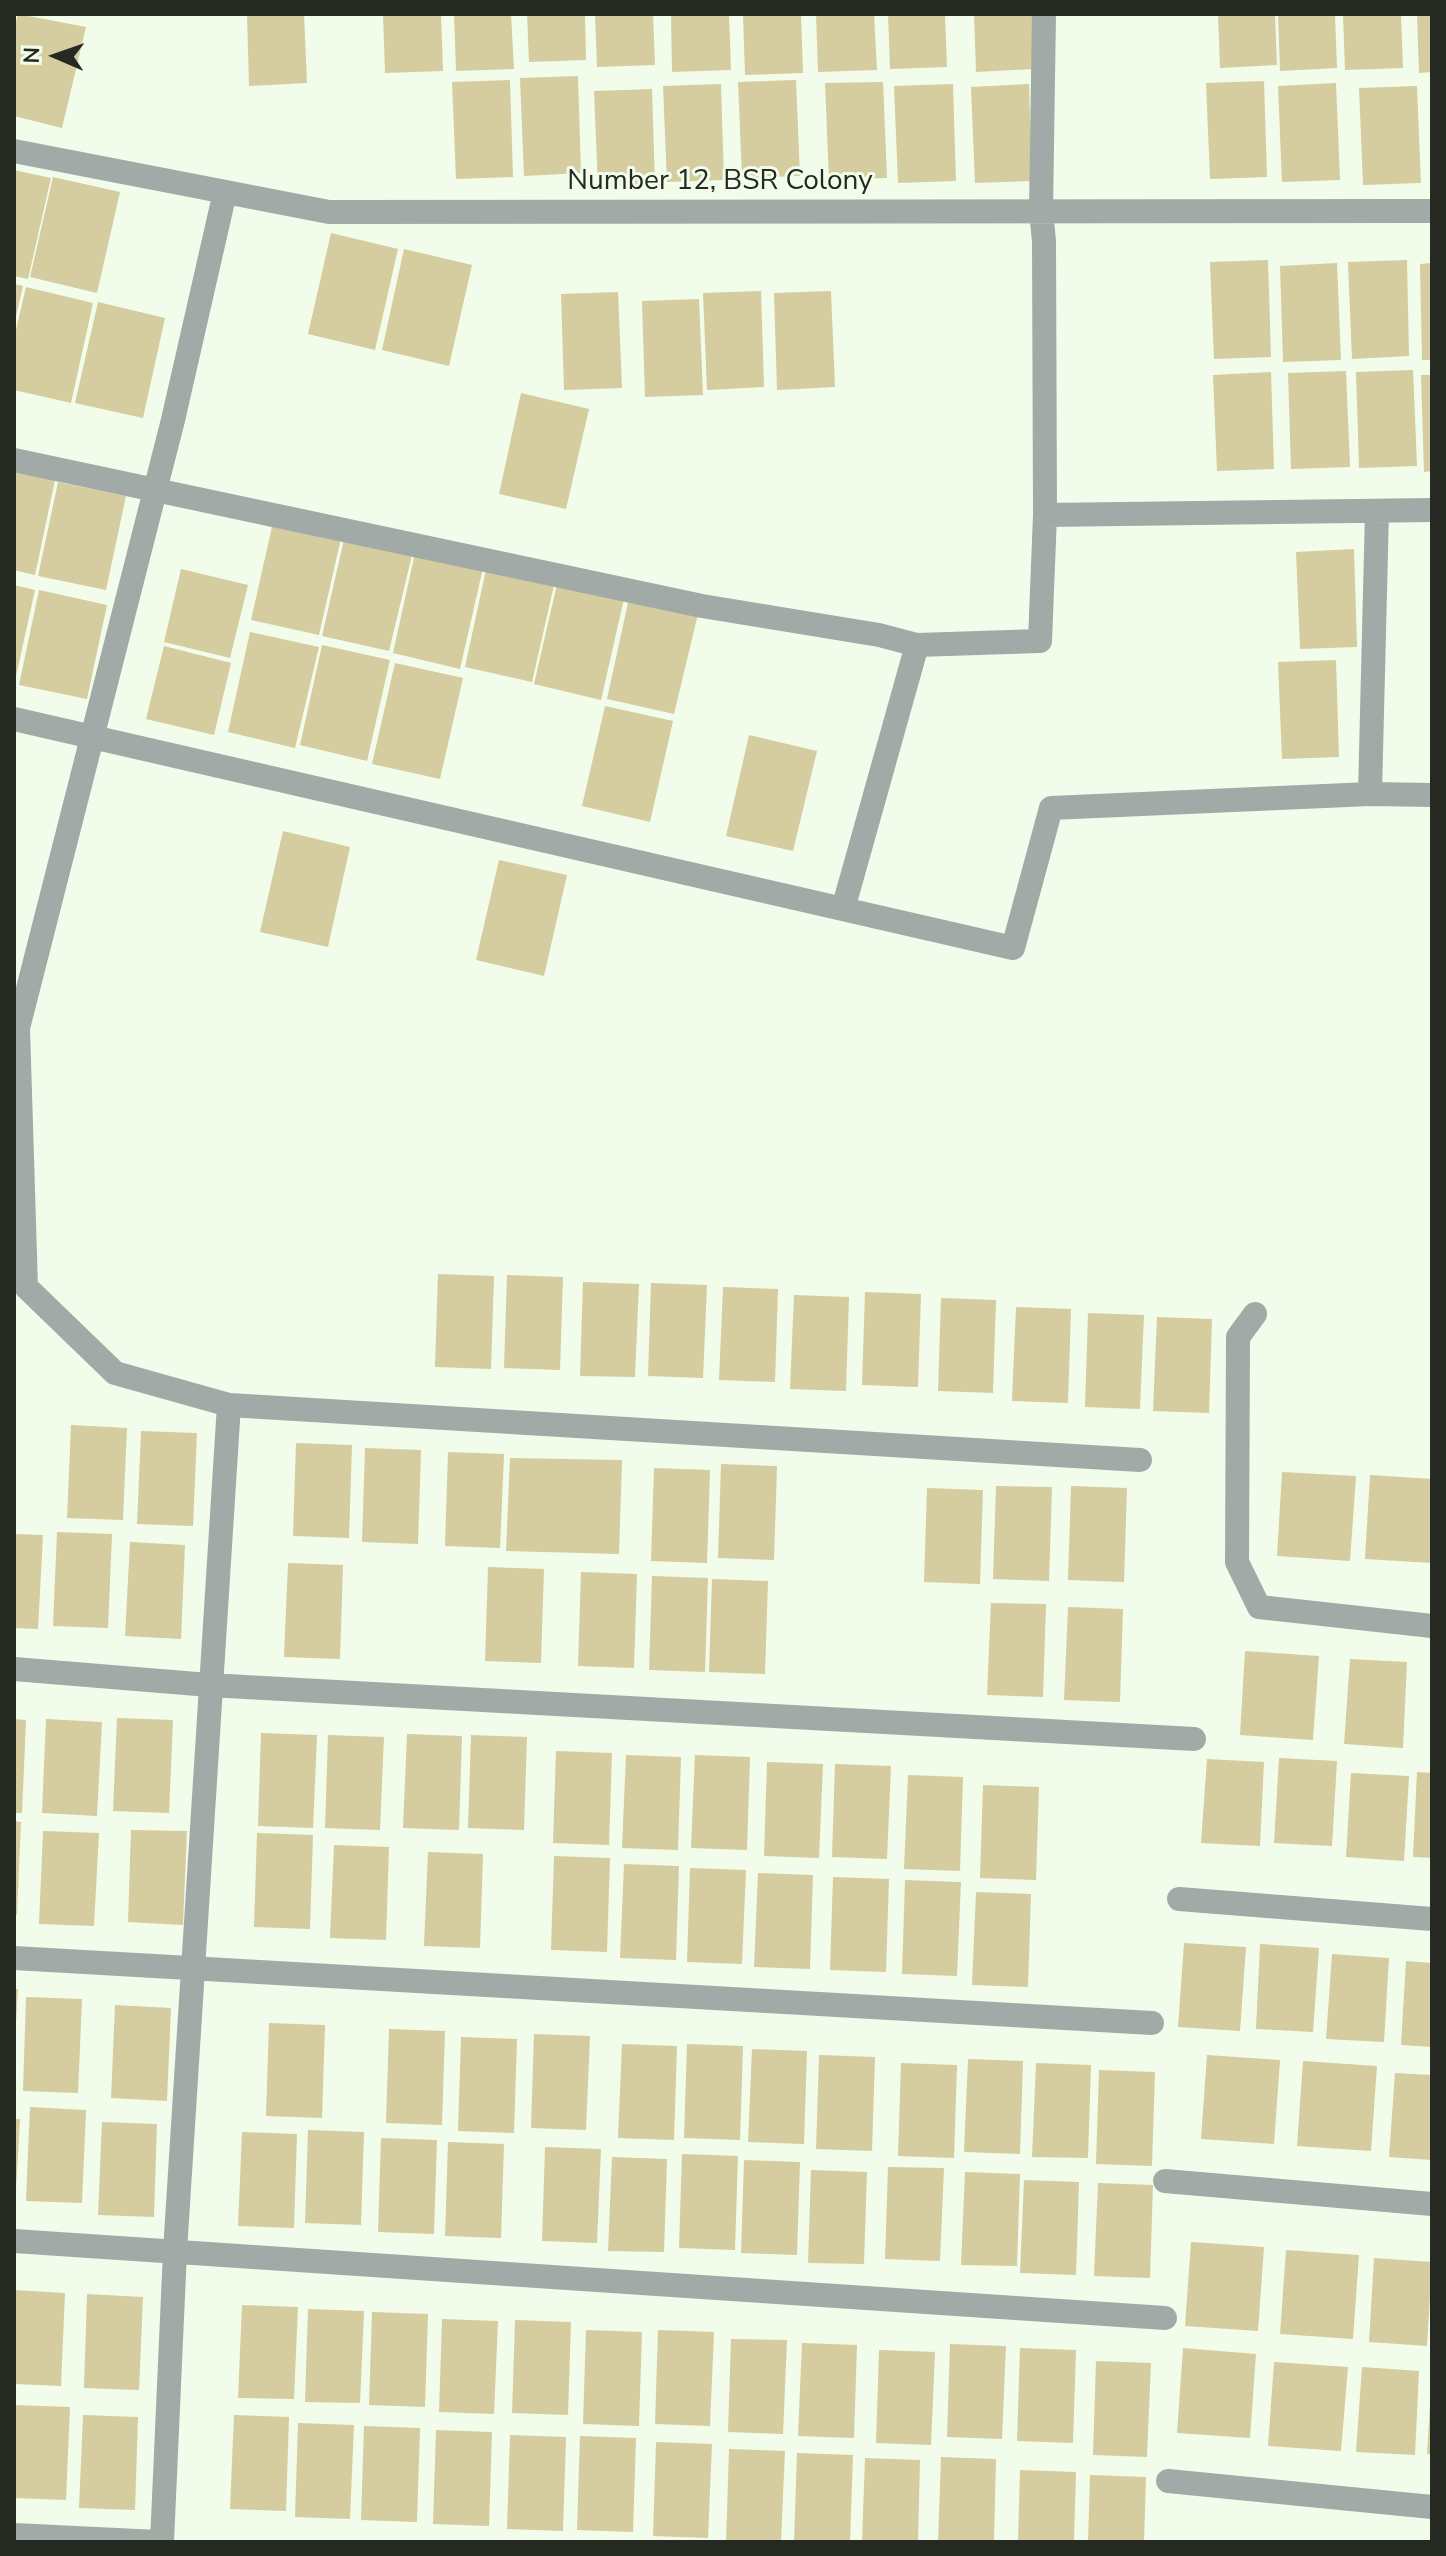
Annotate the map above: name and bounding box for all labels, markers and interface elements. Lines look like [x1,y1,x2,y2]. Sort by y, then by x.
north arrow [16,16,96,96]
text: N [17,46,47,64]
street label: Number 12, BSR Colony [567,165,873,199]

